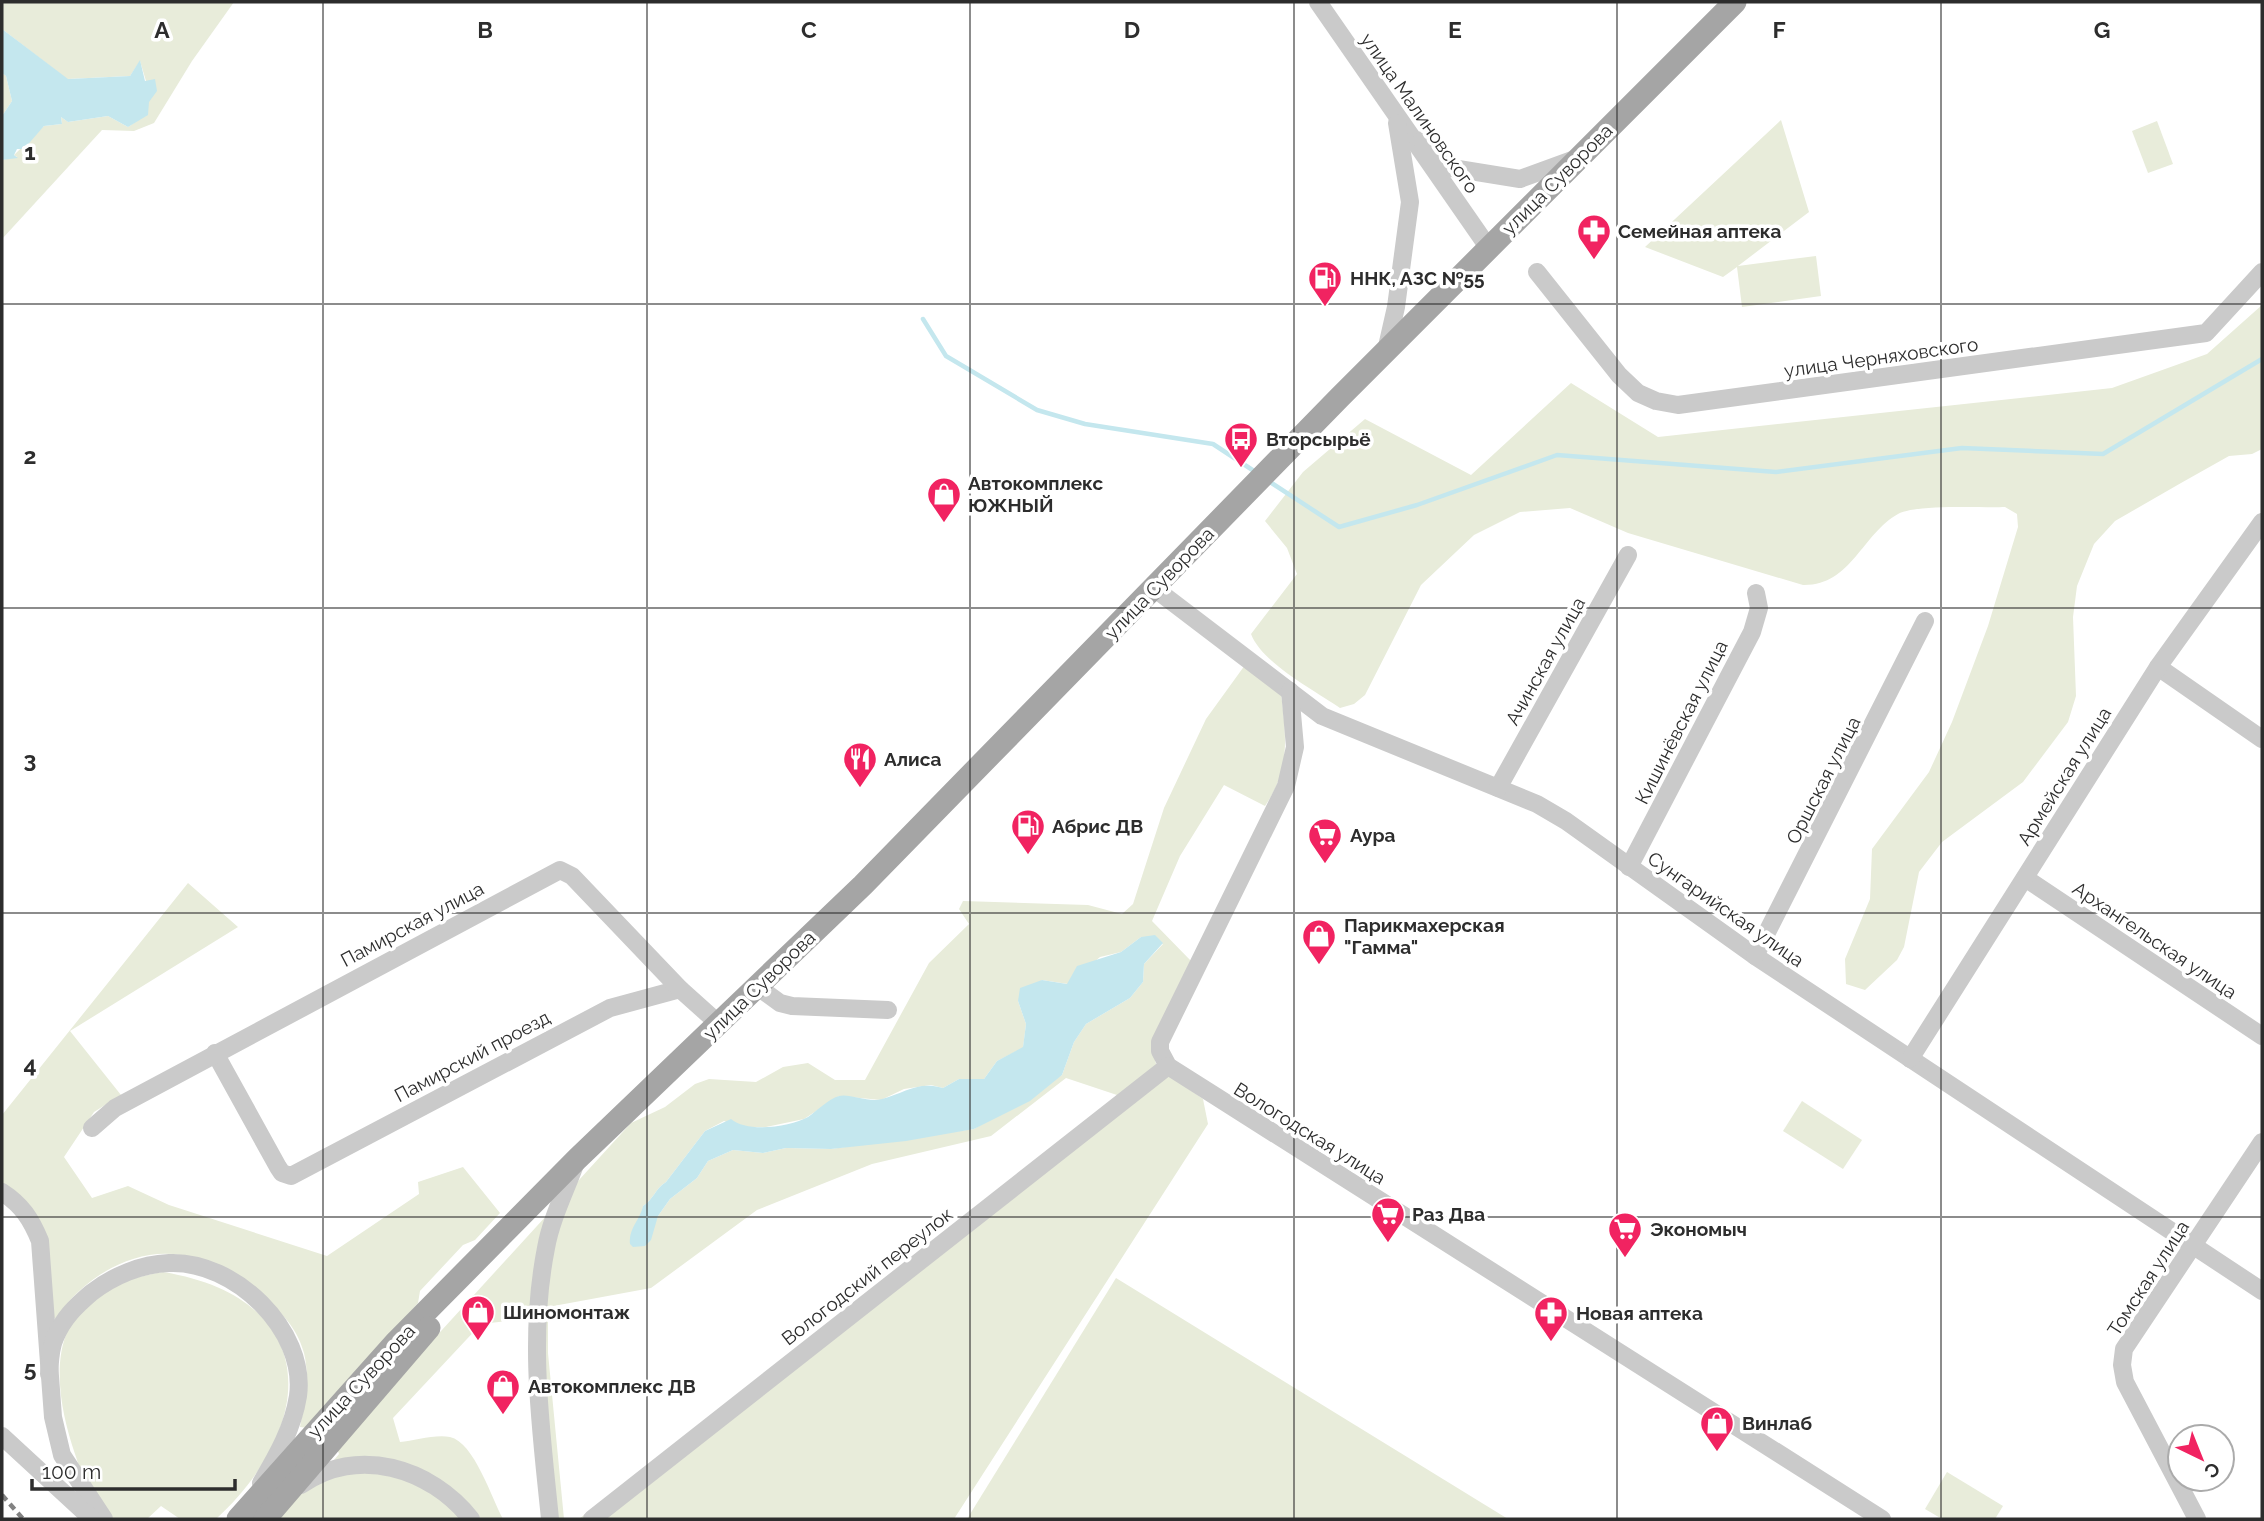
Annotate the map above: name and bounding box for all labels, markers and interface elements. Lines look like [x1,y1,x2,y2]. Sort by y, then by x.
text: A [154,16,170,43]
text: B [477,16,493,43]
text: C [801,16,817,43]
text: D [1124,16,1140,43]
text: E [1448,16,1462,43]
text: F [1772,16,1786,43]
text: G [2094,16,2110,43]
street label: улица Малиновского [1356,29,1484,197]
street label: улица Суворова [1497,119,1617,239]
text: 1 [24,138,36,165]
pharmacy icon: Семейная аптека [1575,212,1613,261]
place label: Семейная аптека [1618,220,1782,242]
fuel station icon: ННК, АЗС №55 [1306,259,1344,308]
place label: ННК, АЗС №55 [1350,267,1485,289]
street label: улица Черняховского [1783,332,1979,382]
bus stop icon: Вторсырьё [1222,420,1260,469]
place label: Вторсырьё [1266,428,1371,450]
text: 2 [24,442,36,469]
place label: Автокомплекс ЮЖНЫЙ [968,472,1103,516]
shop icon: Автокомплекс ЮЖНЫЙ [925,475,963,524]
street label: улица Суворова [1100,523,1218,643]
street label: Ачинская улица [1501,593,1589,729]
street label: Кишинёвская улица [1630,636,1732,808]
street label: Армейская улица [2013,703,2115,849]
street label: Оршская улица [1782,713,1864,847]
restaurant icon: Алиса [841,740,879,789]
text: 3 [24,746,36,773]
place label: Алиса [884,748,941,770]
fuel station icon: Абрис ДВ [1009,807,1047,856]
place label: Абрис ДВ [1052,815,1143,837]
supermarket icon: Аура [1306,816,1344,865]
place label: Аура [1350,824,1396,846]
street label: Сунгарийская улица [1644,847,1808,971]
street label: Памирская улица [337,877,487,971]
street label: Архангельская улица [2069,877,2241,1003]
place label: Парикмахерская "Гамма" [1344,914,1505,958]
shop icon: Парикмахерская "Гамма" [1300,917,1338,966]
street label: улица Суворова [699,926,819,1044]
street label: Памирский проезд [391,1006,553,1106]
text: 4 [23,1051,37,1078]
street label: Вологодская улица [1230,1077,1390,1189]
supermarket icon: Раз Два [1369,1195,1407,1244]
street label: Вологодский переулок [777,1202,957,1350]
place label: Раз Два [1412,1203,1485,1225]
supermarket icon: Экономыч [1606,1210,1644,1259]
street label: Томская улица [2103,1216,2193,1340]
place label: Экономыч [1650,1218,1747,1240]
shop icon: Шиномонтаж [459,1293,497,1342]
pharmacy icon: Новая аптека [1532,1294,1570,1343]
place label: Шиномонтаж [503,1301,630,1323]
place label: Новая аптека [1576,1302,1703,1324]
street label: улица Суворова [303,1320,419,1442]
text: 5 [24,1355,37,1382]
shop icon: Автокомплекс ДВ [484,1367,522,1416]
place label: Автокомплекс ДВ [528,1375,696,1397]
shop icon: Винлаб [1698,1404,1736,1453]
place label: Винлаб [1742,1412,1812,1434]
north arrow [2166,1423,2236,1493]
scale bar [32,1448,234,1492]
text: С [2200,1458,2225,1483]
text: 100 m [42,1459,101,1484]

